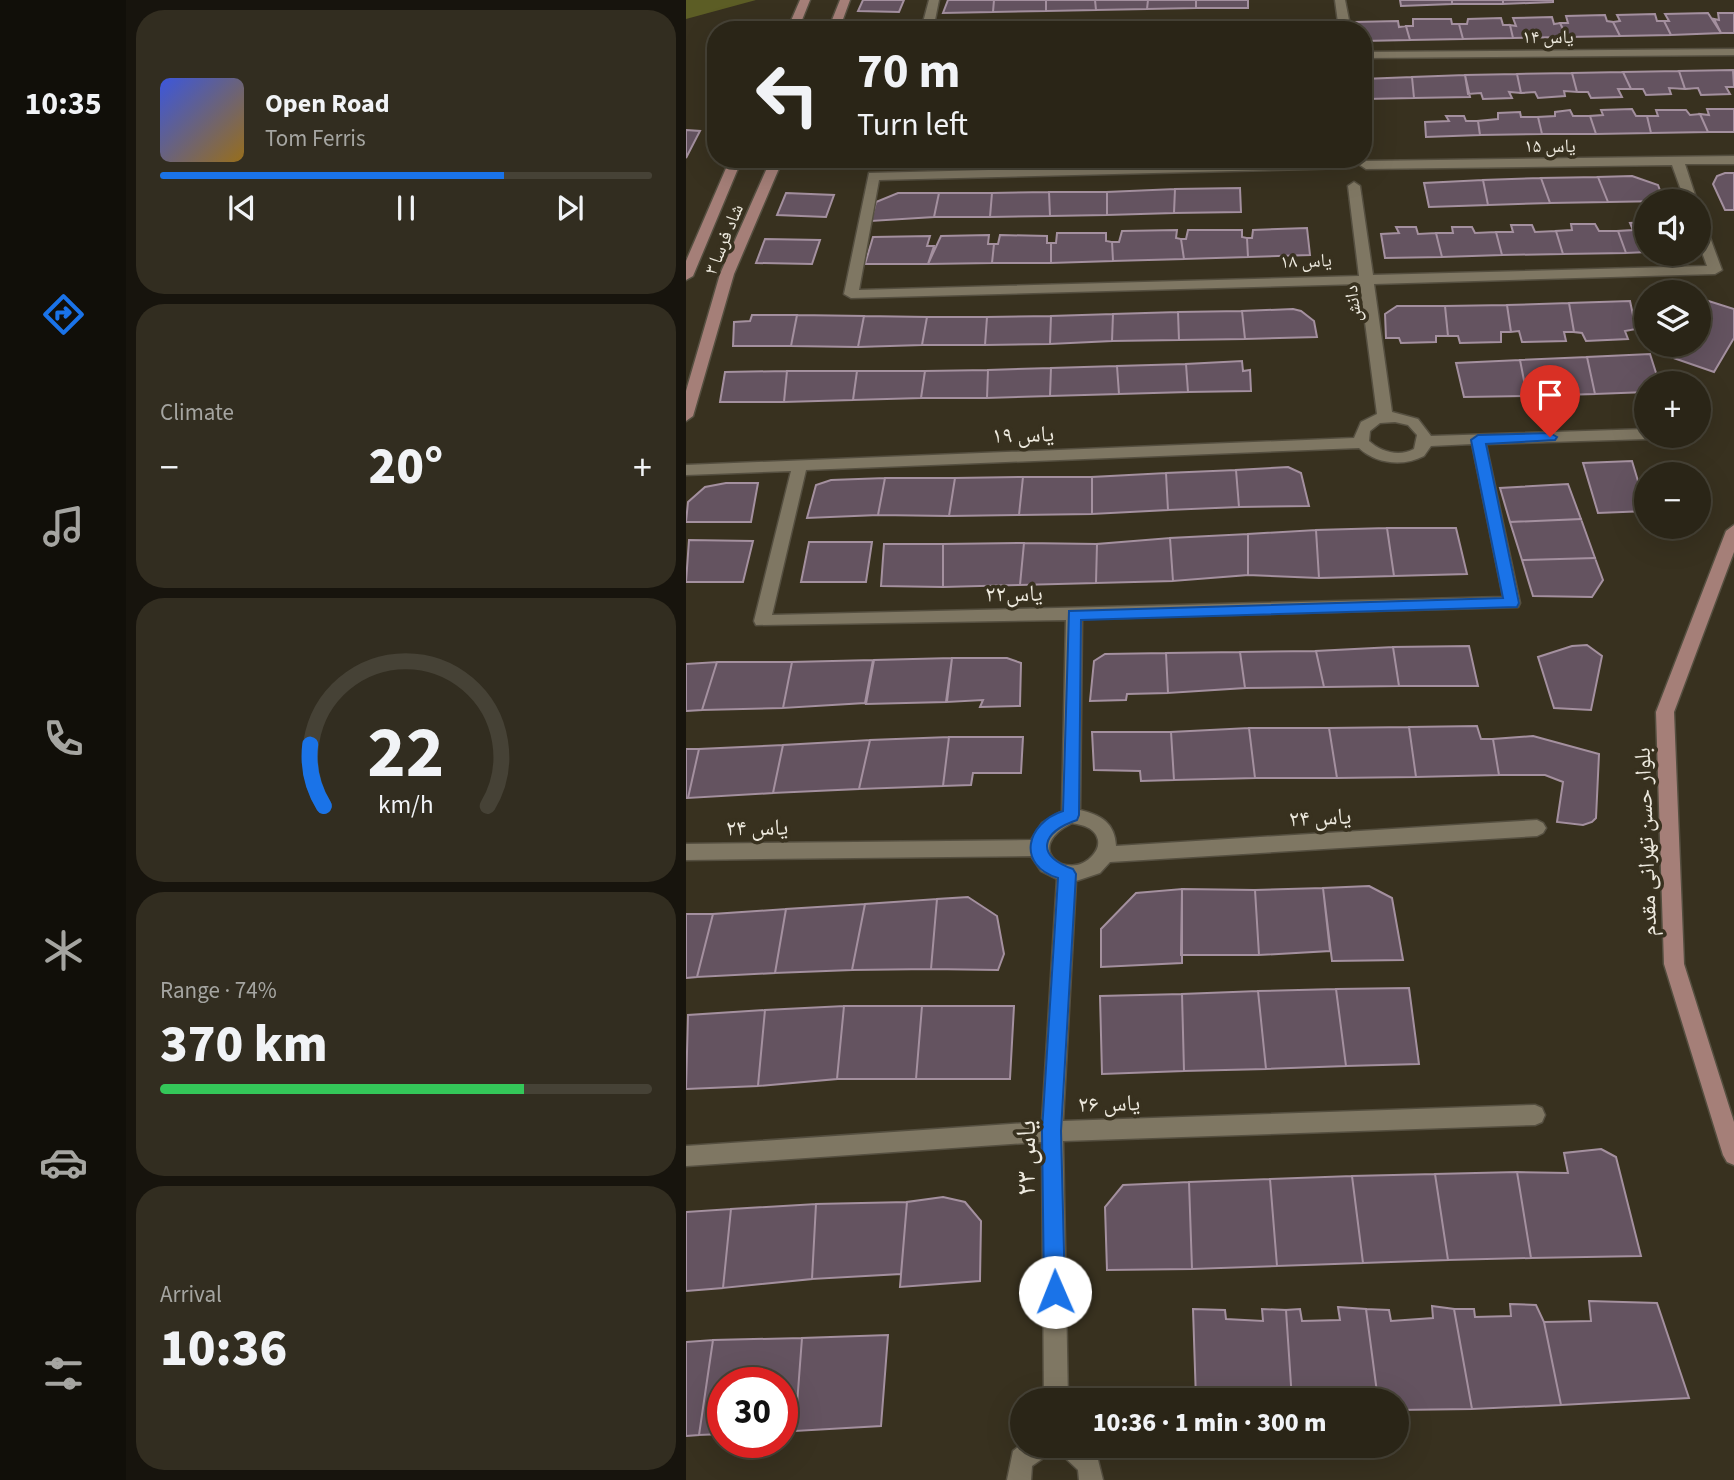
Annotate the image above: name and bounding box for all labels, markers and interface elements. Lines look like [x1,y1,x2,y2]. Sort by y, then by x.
street label: یاس ۱۴ [1522,24,1574,51]
text: 70 m [857,37,961,107]
icon: left [742,49,833,140]
text: 10:35 [24,81,102,127]
text: Open Road [265,85,390,122]
text: Turn left [857,102,968,148]
text: Tom Ferris [265,122,366,155]
street label: یاس ۱۵ [1524,133,1576,160]
icon: previous [223,189,261,227]
icon: pause [387,189,425,227]
icon: next [551,189,589,227]
map controls [1634,189,1711,539]
button: sound [1634,189,1711,266]
street label: شاد فرسا ۳ [698,200,751,279]
street label: یاس ۱۸ [1280,247,1332,276]
button: layers [1634,280,1711,357]
street label: دانش [1338,284,1369,324]
icon: directions [39,290,88,339]
pin [1520,365,1580,437]
button: + [1634,371,1711,448]
icon: arrive [1531,376,1569,414]
text: Climate [160,396,234,429]
street label: یاس ۱۹ [991,417,1055,452]
text: 20° [369,430,443,504]
text: − [160,441,179,495]
text: + [633,441,652,495]
button: − [1634,462,1711,539]
icon: music [39,502,88,551]
street label: یاس۲۲ [985,576,1043,611]
text: 22 [368,701,444,805]
icon: phone [39,714,88,763]
street label: بلوار حسن تهرانی مقدم [1626,747,1665,937]
text: km/h [378,787,434,823]
street label: یاس ۲۴ [1288,799,1352,836]
street label: یاس ۲۴ [726,810,788,845]
icon: climate [39,926,88,975]
text: Range · 74% [160,974,277,1007]
text: 370 km [160,1008,328,1082]
street label: یاس ۲۶ [1077,1086,1141,1121]
street label: یاس ۲۳ [1006,1120,1046,1196]
icon: car [39,1138,88,1187]
position arrow [1018,1255,1092,1329]
text: Arrival [160,1278,222,1311]
text: 10:36 [160,1312,287,1386]
icon: filters [39,1349,88,1398]
speed limit sign: 30 [707,1367,798,1458]
text: 10:36 · 1 min · 300 m [1093,1404,1326,1441]

